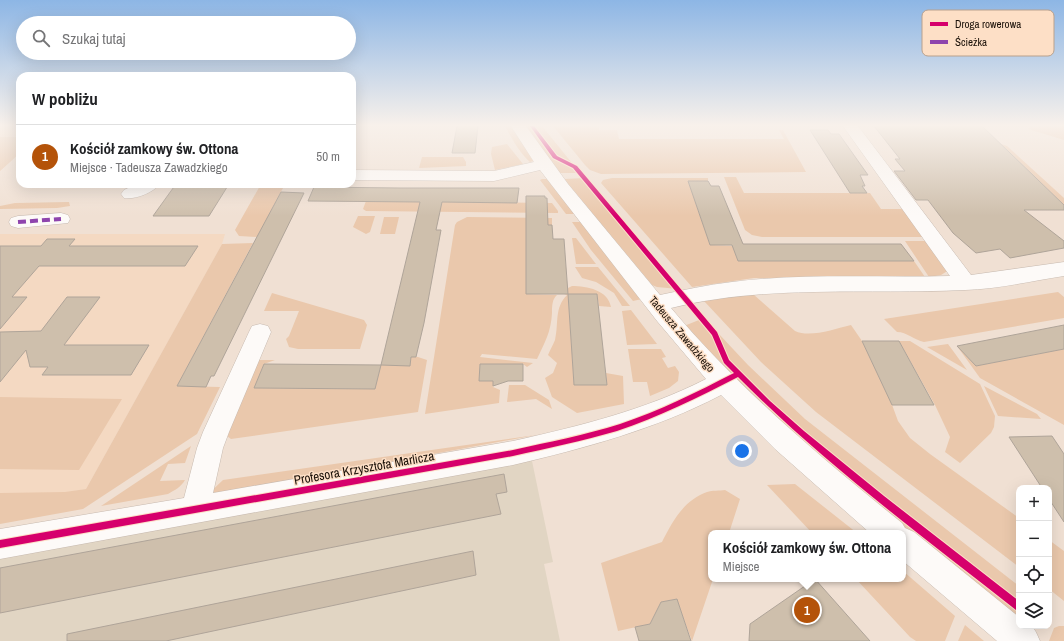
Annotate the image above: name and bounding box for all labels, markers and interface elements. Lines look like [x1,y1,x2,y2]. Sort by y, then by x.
legend [922,10,1054,56]
search box [16,16,356,60]
text: Droga rowerowa [955,17,1021,31]
icon: search [30,27,52,49]
text: Szukaj tutaj [62,28,126,49]
text: Ścieżka [955,35,987,49]
text: W pobliżu [32,87,98,110]
text: Kościół zamkowy św. Ottona [70,138,238,159]
text: 1 [42,148,48,165]
text: 50 m [316,148,340,165]
text: Miejsce · Tadeusza Zawadzkiego [70,159,228,176]
street label: Tadeusza Zawadzkiego [646,293,718,375]
your location [732,441,752,461]
street label: Profesora Krzysztofa Marlicza [293,447,436,489]
map controls [1016,485,1052,629]
button: + [1016,485,1052,521]
button: − [1016,521,1052,557]
popup [708,530,906,582]
text: Kościół zamkowy św. Ottona [723,537,891,558]
button: locate [1016,557,1052,593]
text: Miejsce [723,558,760,575]
button: layers [1016,593,1052,629]
pin: 1 [794,595,820,625]

